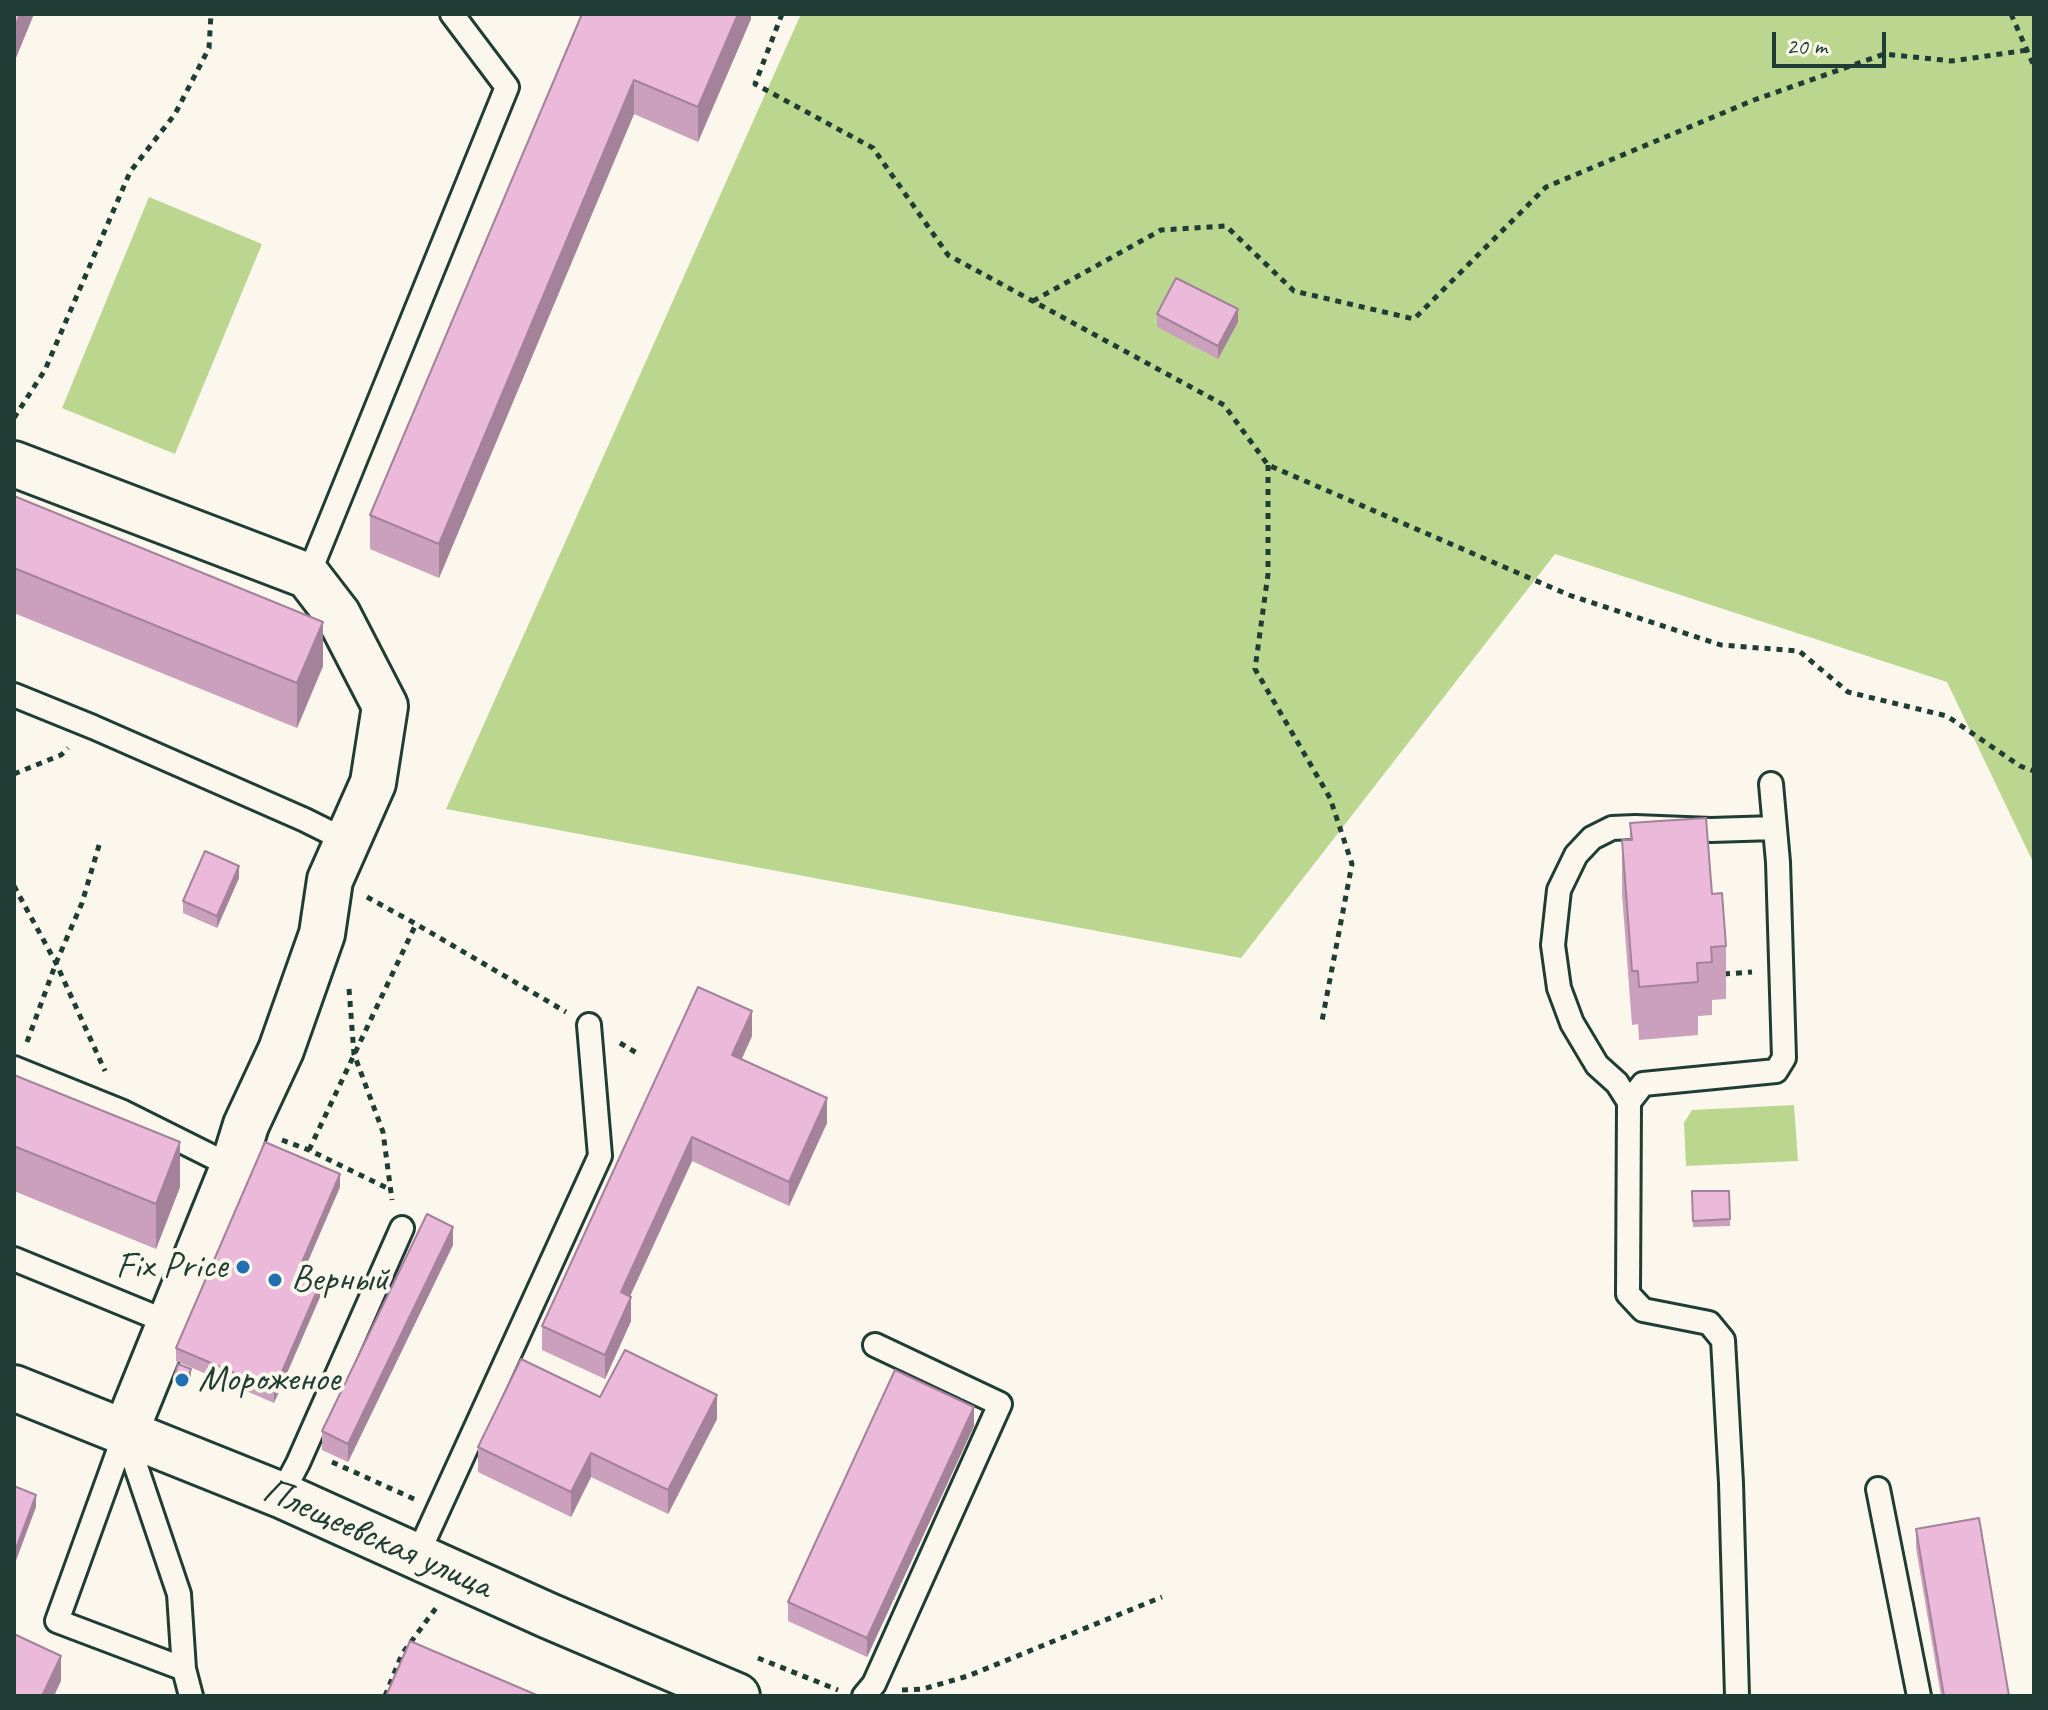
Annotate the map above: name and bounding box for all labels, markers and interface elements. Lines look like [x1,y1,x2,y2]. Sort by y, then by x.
scale bar [1776,16,1890,66]
text: 20 m [1786,31,1827,61]
place label: Fix Price [116,1244,227,1290]
place label: Верный [291,1257,388,1303]
marker: Fix Price [234,1258,252,1276]
marker: Верный [266,1271,284,1289]
place label: Мороженое [198,1357,340,1403]
marker: Мороженое [173,1371,191,1389]
street label: Плещеевская улица [256,1468,498,1610]

